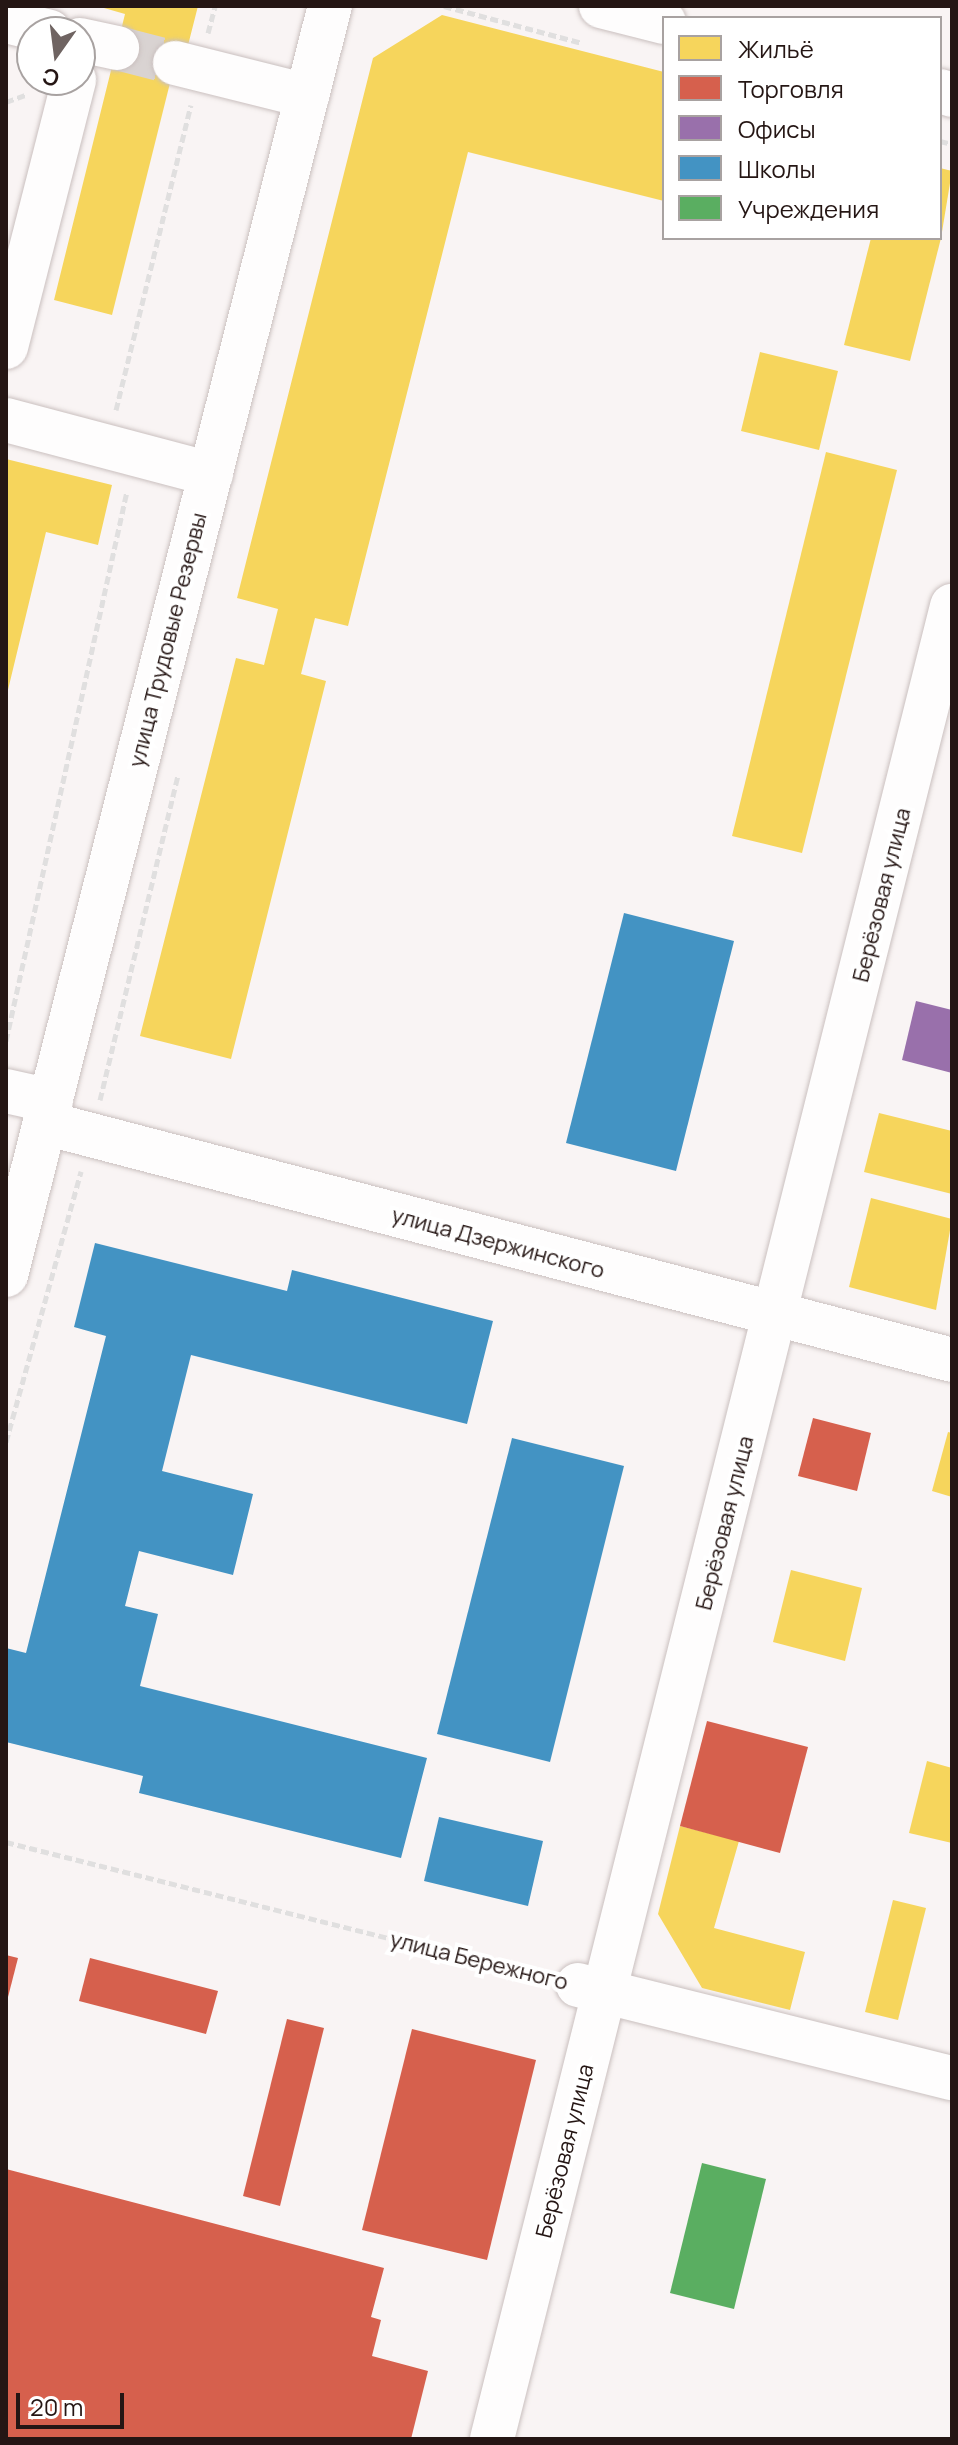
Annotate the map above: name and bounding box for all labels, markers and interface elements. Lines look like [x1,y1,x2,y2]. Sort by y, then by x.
north arrow [16,16,96,96]
legend [662,16,942,240]
text: Жильё [738,32,814,65]
text: С [39,61,62,94]
text: Торговля [738,72,844,105]
text: Офисы [738,112,816,145]
text: Школы [738,152,816,185]
text: Учреждения [738,192,879,225]
street label: улица Трудовые Резервы [124,510,212,770]
street label: Берёзовая улица [848,805,916,985]
street label: улица Дзержинского [389,1202,607,1284]
street label: Берёзовая улица [691,1433,759,1613]
street label: улица Бережного [387,1926,571,1996]
street label: Берёзовая улица [531,2061,599,2241]
scale bar [20,2377,128,2427]
text: 20 m [30,2390,83,2423]

